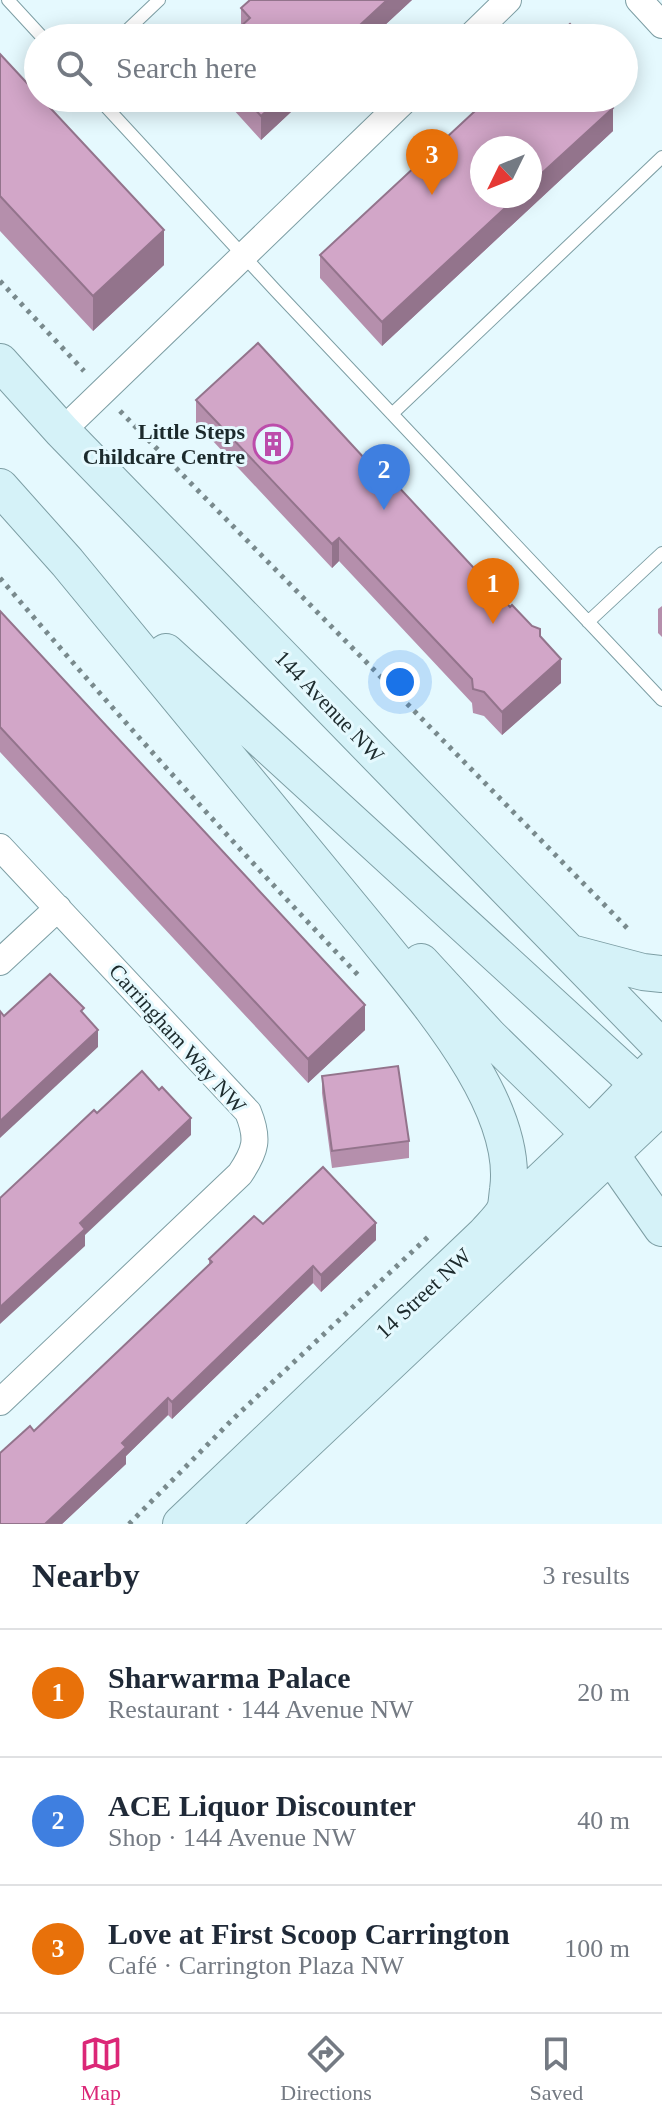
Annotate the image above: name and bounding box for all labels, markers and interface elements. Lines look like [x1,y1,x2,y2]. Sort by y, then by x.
search box [24,24,638,112]
icon: search [52,46,96,90]
text: Search here [116,51,257,84]
pin: 3 [406,129,458,195]
north arrow [470,136,542,208]
place label: Little Steps Childcare Centre [83,419,245,469]
building icon: Little Steps Childcare Centre [252,423,294,465]
pin: 2 [358,444,410,510]
pin: 1 [467,558,519,624]
street label: 144 Avenue NW [270,645,390,768]
your location [380,662,420,702]
street label: Carringham Way NW [104,959,251,1118]
street label: 14 Street NW [371,1243,476,1344]
text: Nearby [32,1557,140,1594]
text: 3 results [543,1561,630,1590]
text: Sharwarma Palace [108,1661,350,1694]
text: 1 [52,1678,65,1707]
text: 20 m [577,1678,630,1707]
text: Restaurant · 144 Avenue NW [108,1695,414,1724]
text: ACE Liquor Discounter [108,1789,416,1822]
text: 2 [52,1806,65,1835]
text: 40 m [577,1806,630,1835]
text: Shop · 144 Avenue NW [108,1823,356,1852]
text: Love at First Scoop Carrington [108,1917,510,1950]
text: 3 [52,1934,65,1963]
text: 100 m [564,1934,630,1963]
text: Café · Carrington Plaza NW [108,1951,404,1980]
tab: Map [79,2032,123,2106]
tab: Directions [280,2032,372,2106]
tab: Saved [529,2032,583,2106]

